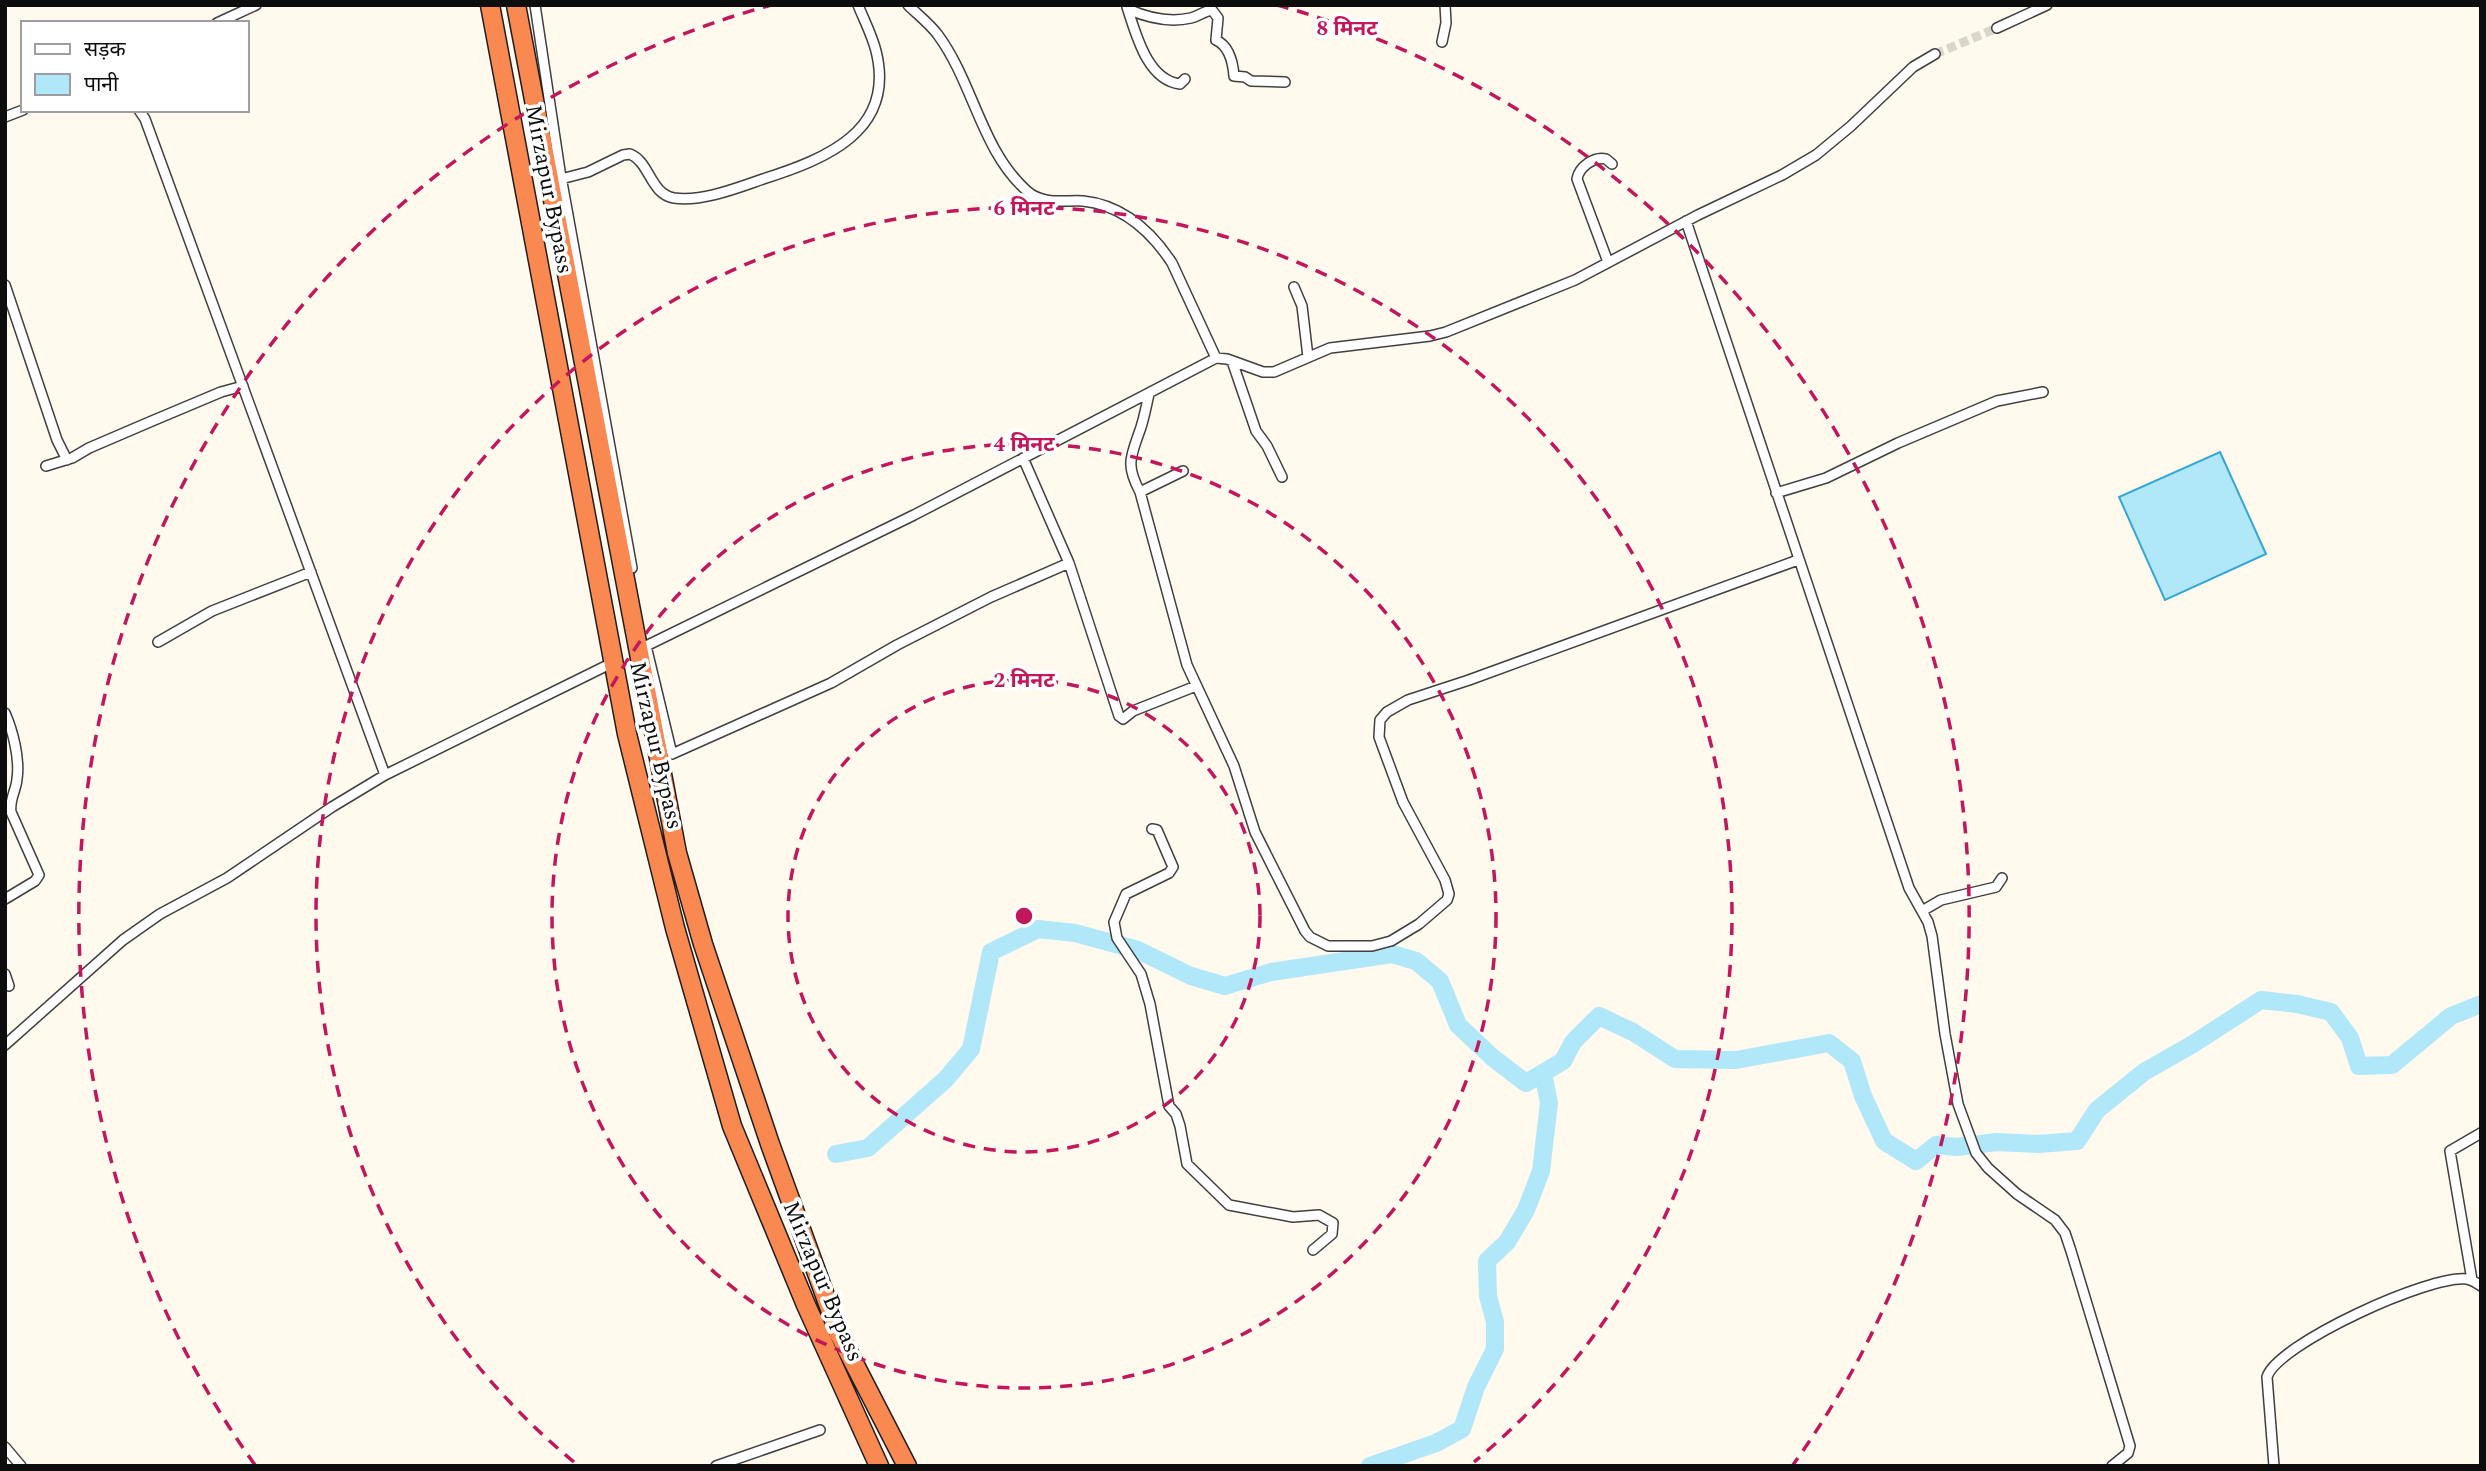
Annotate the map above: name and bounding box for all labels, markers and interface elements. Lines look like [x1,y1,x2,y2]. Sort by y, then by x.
text: 8 मिनट [1316,13,1378,45]
legend [21,21,248,112]
text: सड़क [84,34,126,66]
text: पानी [84,69,119,101]
street label: Mirzapur Bypass [515,102,582,277]
text: 6 मिनट [993,193,1055,225]
text: 4 मिनट [993,429,1055,461]
street label: Mirzapur Bypass [619,658,692,833]
text: 2 मिनट [993,665,1055,697]
centre of rings [1012,904,1036,928]
street label: Mirzapur Bypass [773,1196,872,1367]

